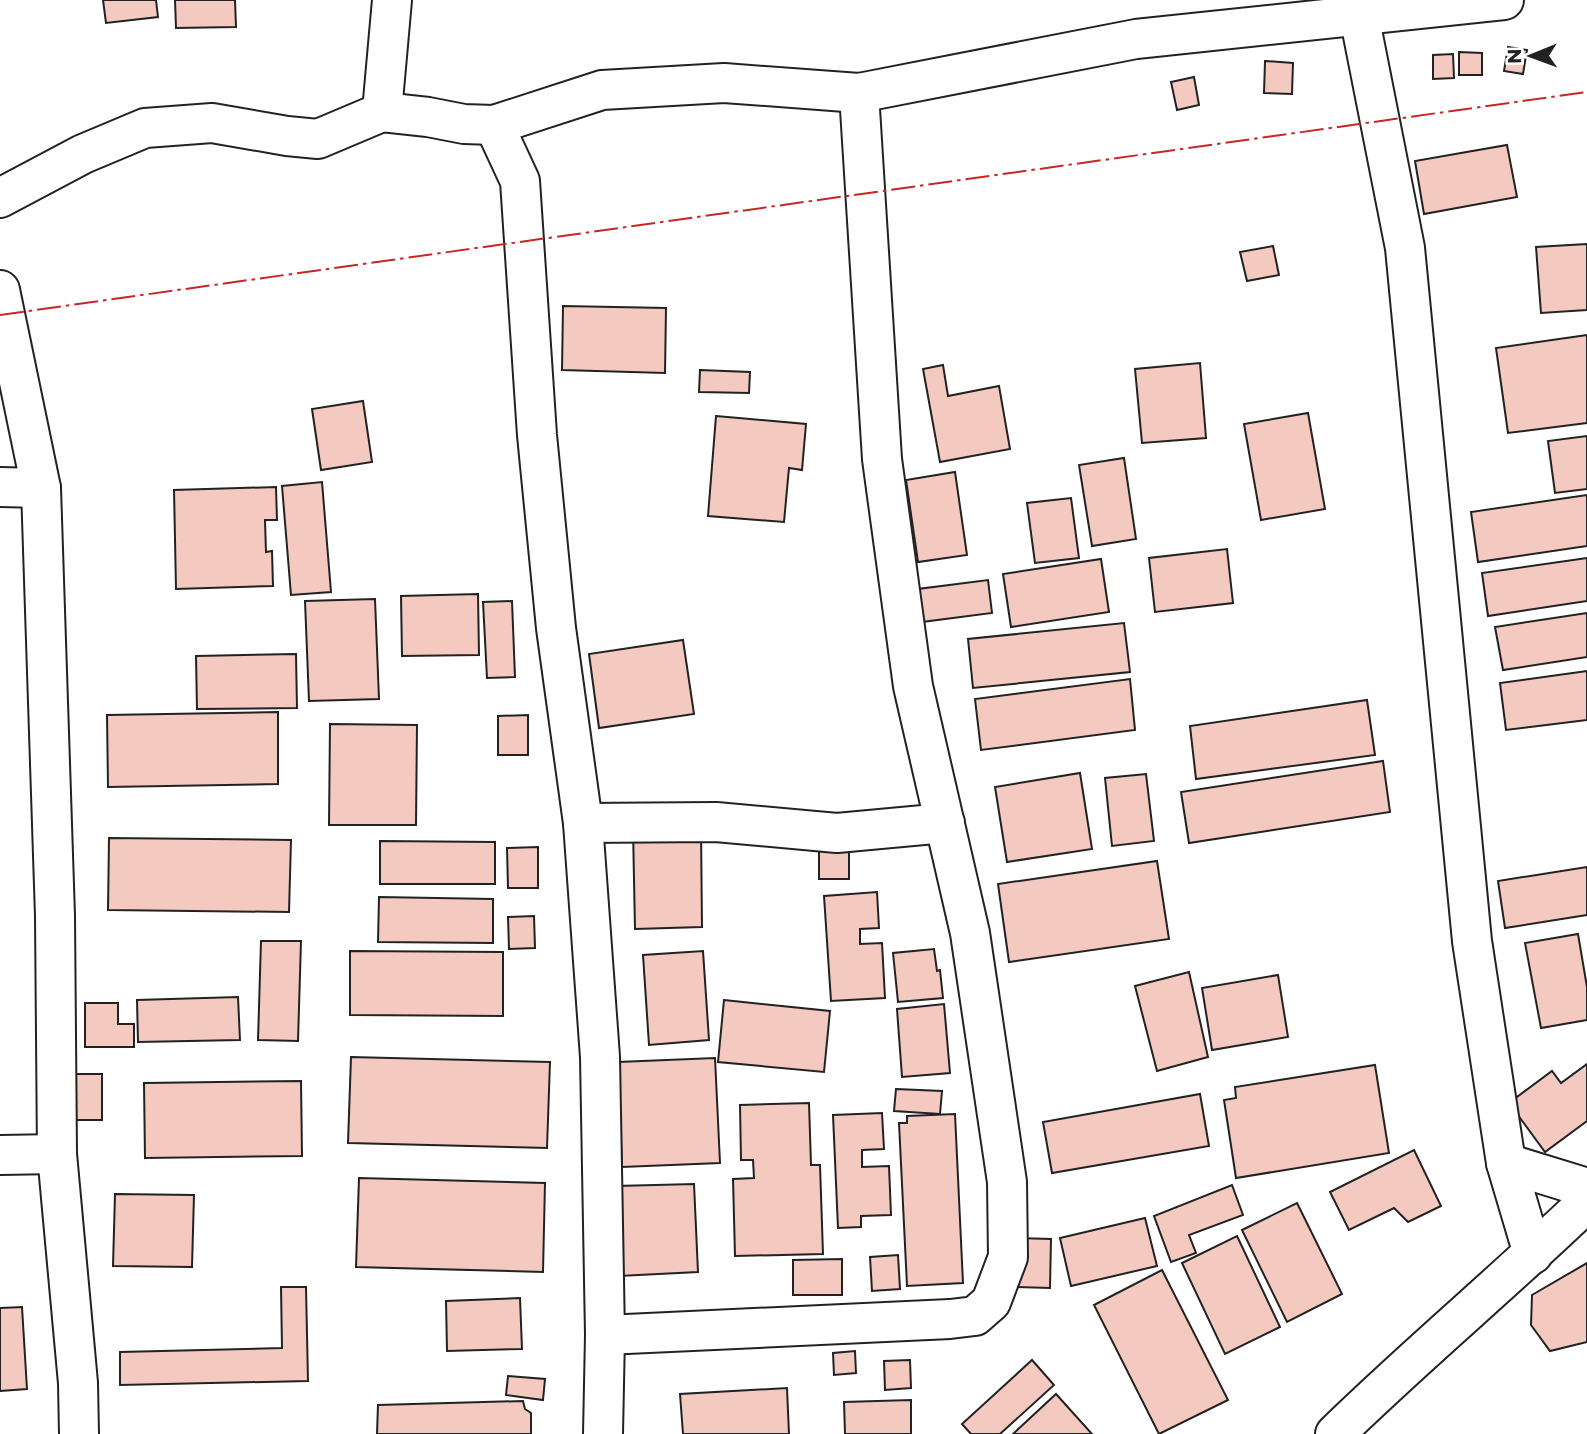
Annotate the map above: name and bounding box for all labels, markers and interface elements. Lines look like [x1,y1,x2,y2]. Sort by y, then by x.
north arrow [1496,21,1566,91]
text: N [1503,48,1526,64]

